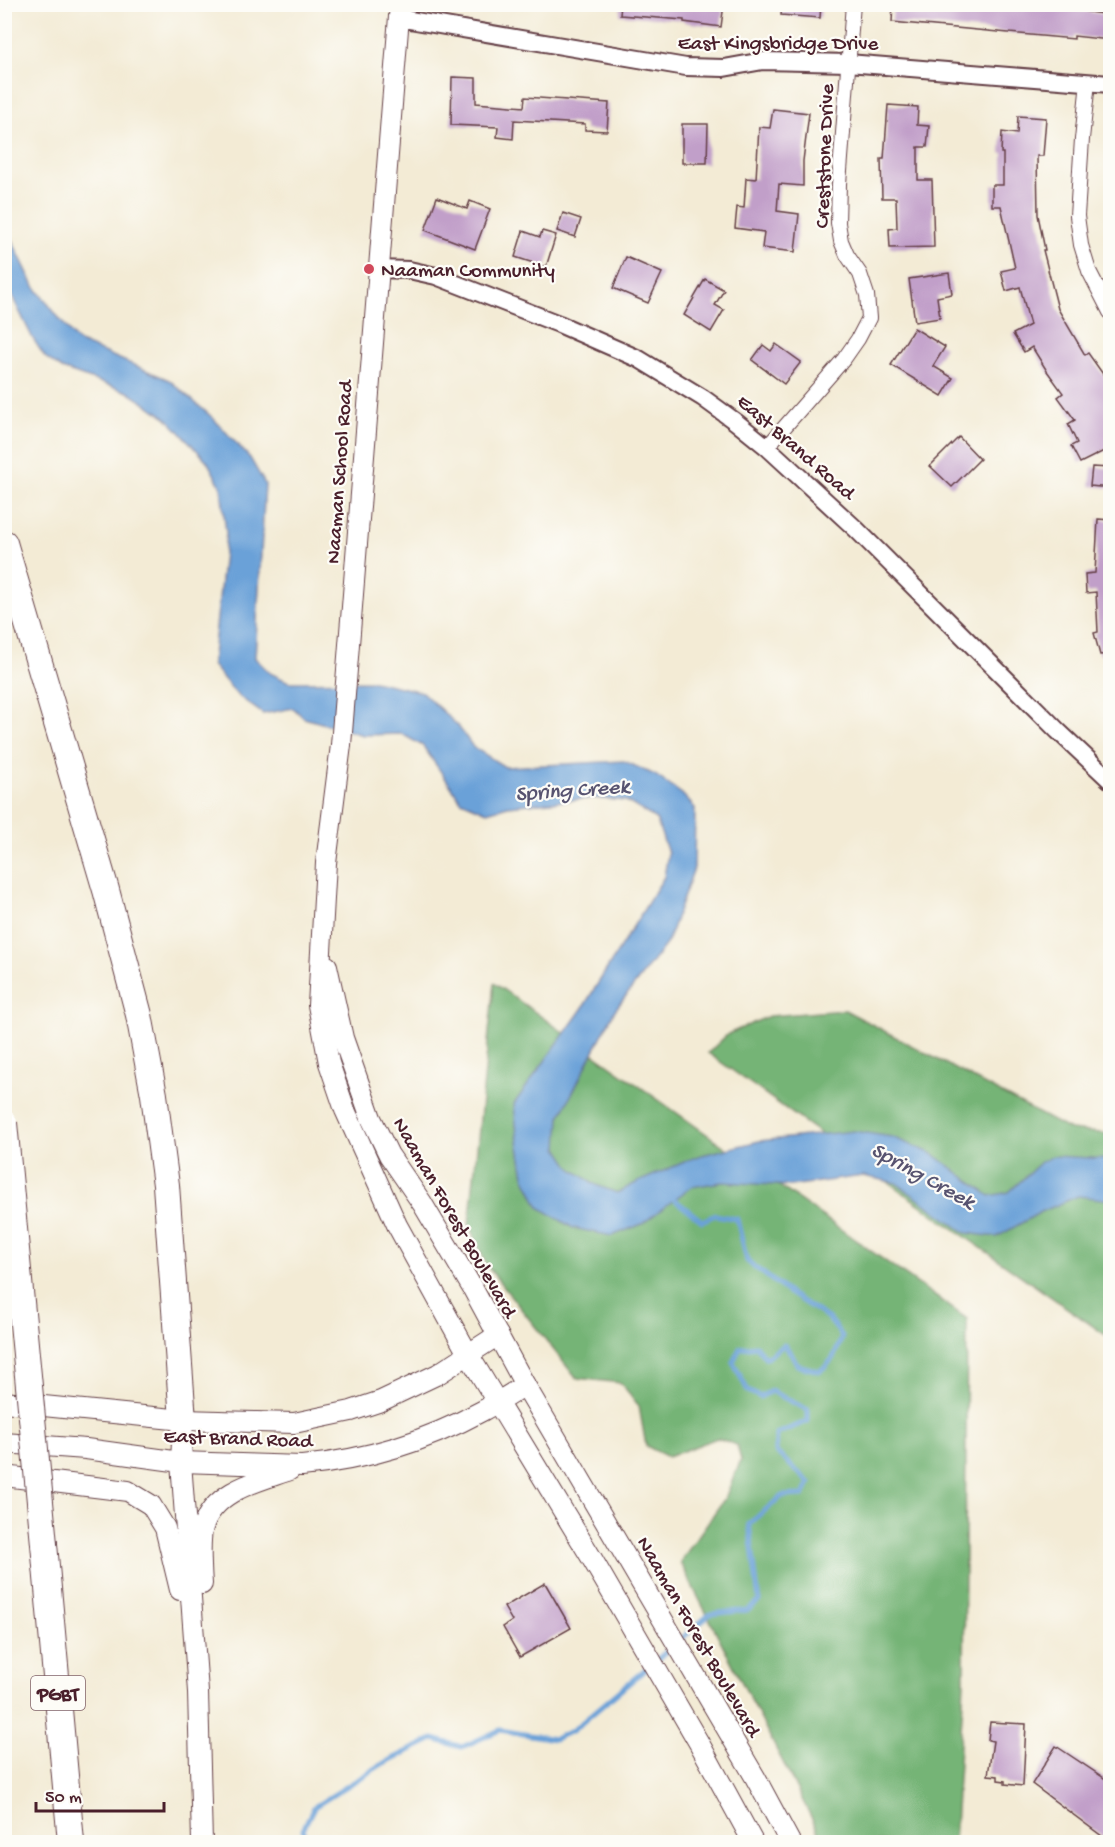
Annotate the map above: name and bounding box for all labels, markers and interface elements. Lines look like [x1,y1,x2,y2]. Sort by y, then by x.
street label: East Kingsbridge Drive [678,33,880,58]
street label: Creststone Drive [811,82,842,229]
place label: Naaman Community [381,260,555,285]
marker: Naaman Community [362,262,376,276]
street label: Naaman School Road [323,378,360,565]
street label: East Brand Road [730,390,860,508]
water label: Spring Creek [515,775,632,809]
street label: Naaman Forest Boulevard [385,1114,521,1325]
water label: Spring Creek [866,1138,980,1218]
street label: East Brand Road [163,1425,314,1456]
street label: Naaman Forest Boulevard [629,1533,765,1744]
road number: PGBT [31,1676,85,1710]
scale bar [36,1775,164,1813]
text: 50 m [45,1788,82,1809]

